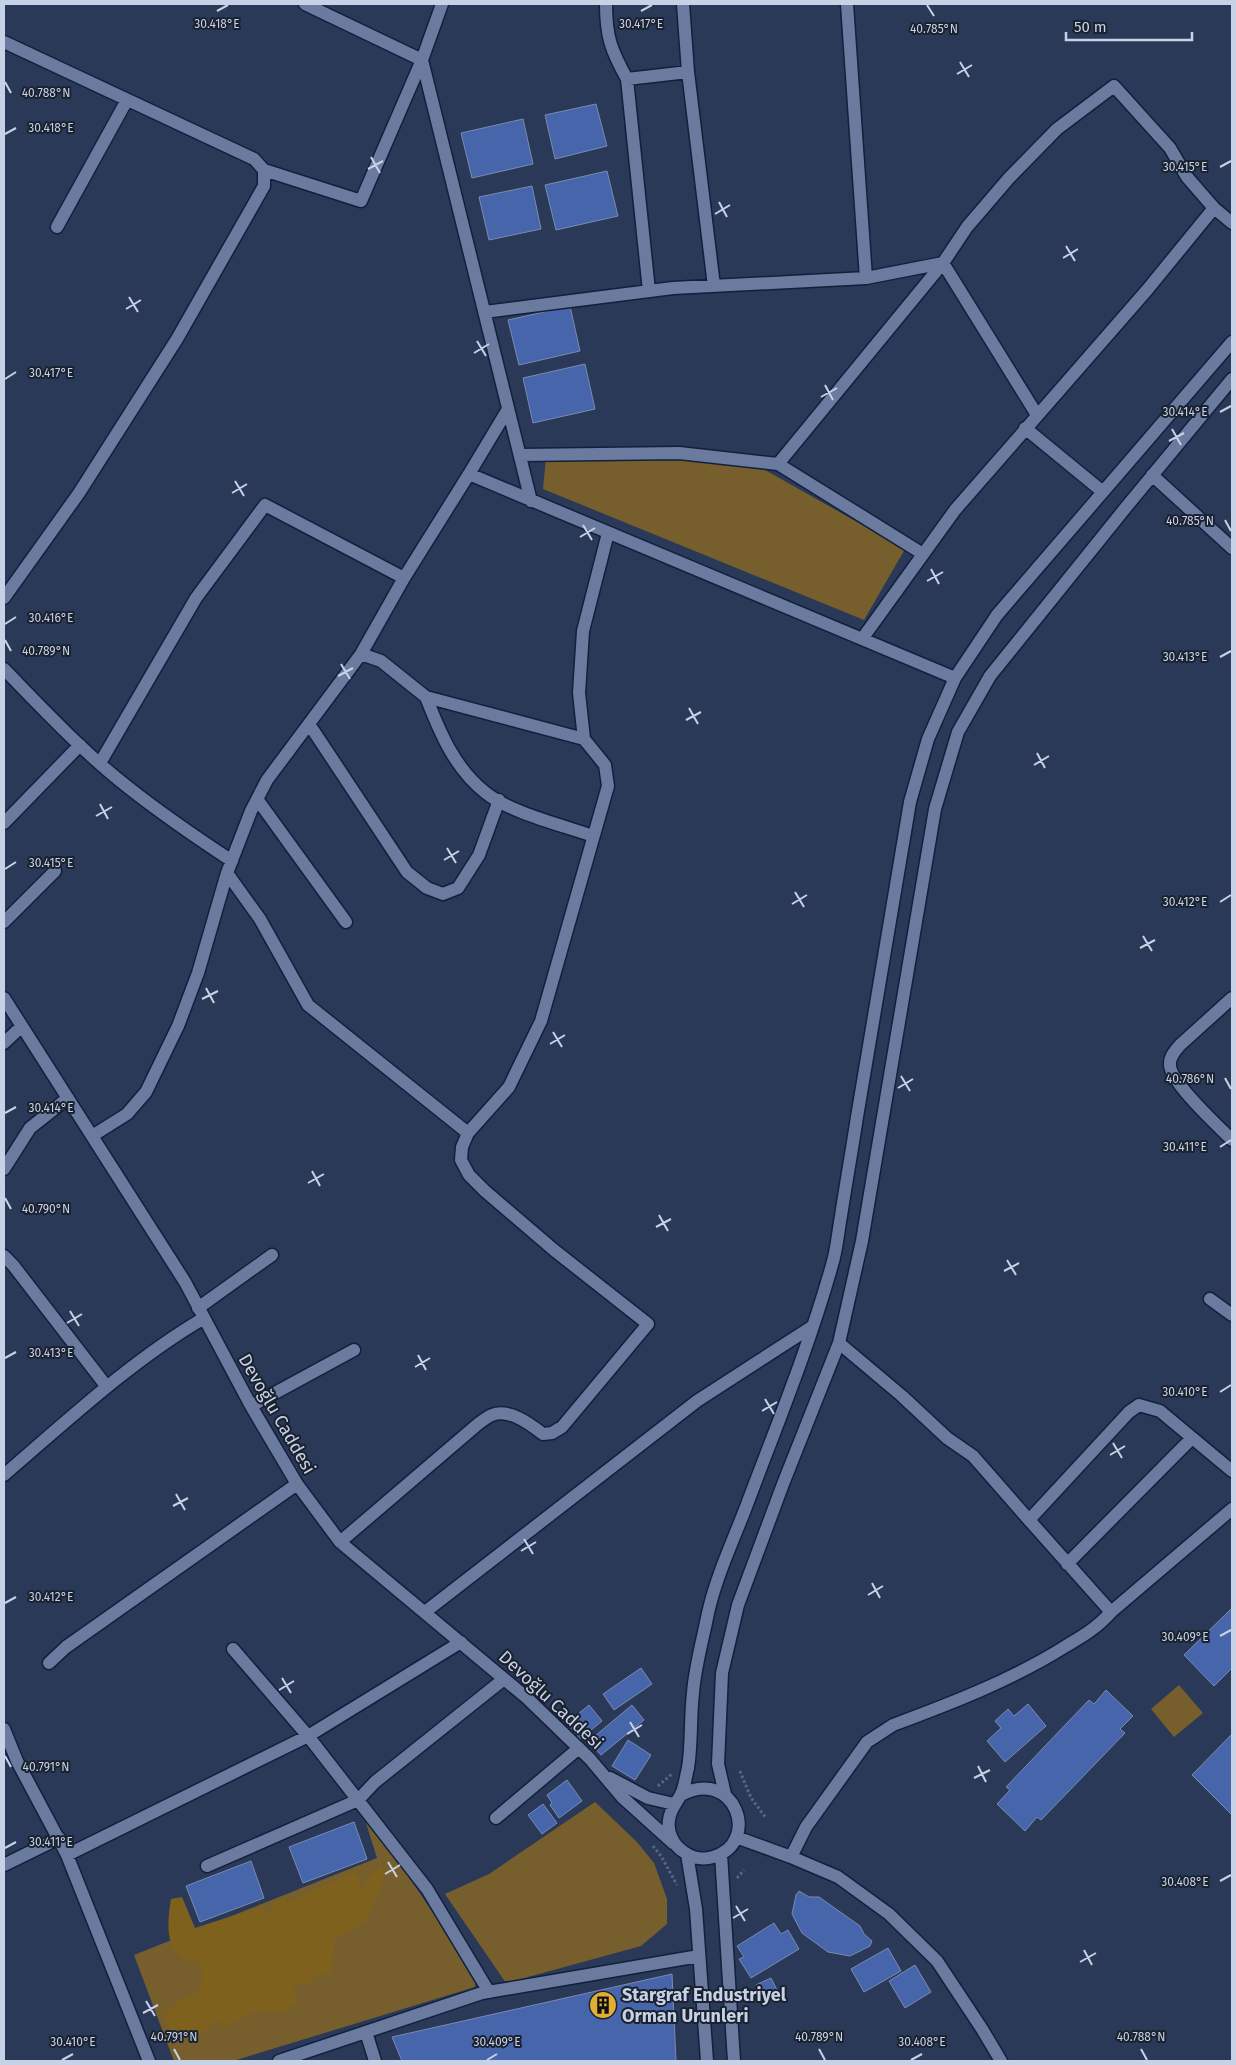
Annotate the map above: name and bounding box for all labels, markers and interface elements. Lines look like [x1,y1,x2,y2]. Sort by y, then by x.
scale bar [1066,10,1192,42]
text: 30.418°E [194,17,240,31]
text: 30.417°E [619,17,663,31]
text: 50 m [1074,18,1107,36]
text: 40.785°N [910,22,958,36]
text: 40.788°N [22,86,70,100]
text: 30.418°E [28,121,74,135]
text: 30.415°E [1163,160,1207,174]
text: 30.417°E [29,366,73,380]
text: 30.414°E [1162,405,1208,419]
text: 40.785°N [1166,514,1214,528]
text: 30.416°E [28,611,74,625]
text: 40.789°N [22,644,70,658]
text: 30.413°E [1163,650,1207,664]
text: 30.415°E [29,856,73,870]
text: 30.412°E [1163,895,1207,909]
text: 40.786°N [1166,1072,1214,1086]
text: 30.414°E [28,1101,74,1115]
text: 30.411°E [1163,1140,1207,1154]
text: 40.790°N [22,1202,70,1216]
text: 30.413°E [29,1346,73,1360]
street label: Devoğlu Caddesi [234,1350,320,1478]
text: 30.410°E [1162,1385,1208,1399]
text: 30.412°E [29,1590,73,1604]
text: 30.409°E [1161,1630,1209,1644]
street label: Devoğlu Caddesi [494,1646,608,1754]
text: 40.791°N [23,1760,69,1774]
text: 30.411°E [29,1835,73,1849]
text: 30.408°E [1161,1875,1209,1889]
place label: Stargraf Endustriyel Orman Urunleri [622,1984,787,2027]
building icon: Stargraf Endustriyel Orman Urunleri [588,1990,618,2020]
text: 40.791°N [151,2030,197,2044]
text: 40.789°N [795,2030,843,2044]
text: 40.788°N [1117,2030,1165,2044]
text: 30.410°E [50,2035,96,2049]
text: 30.409°E [473,2035,521,2049]
text: 30.408°E [898,2035,946,2049]

